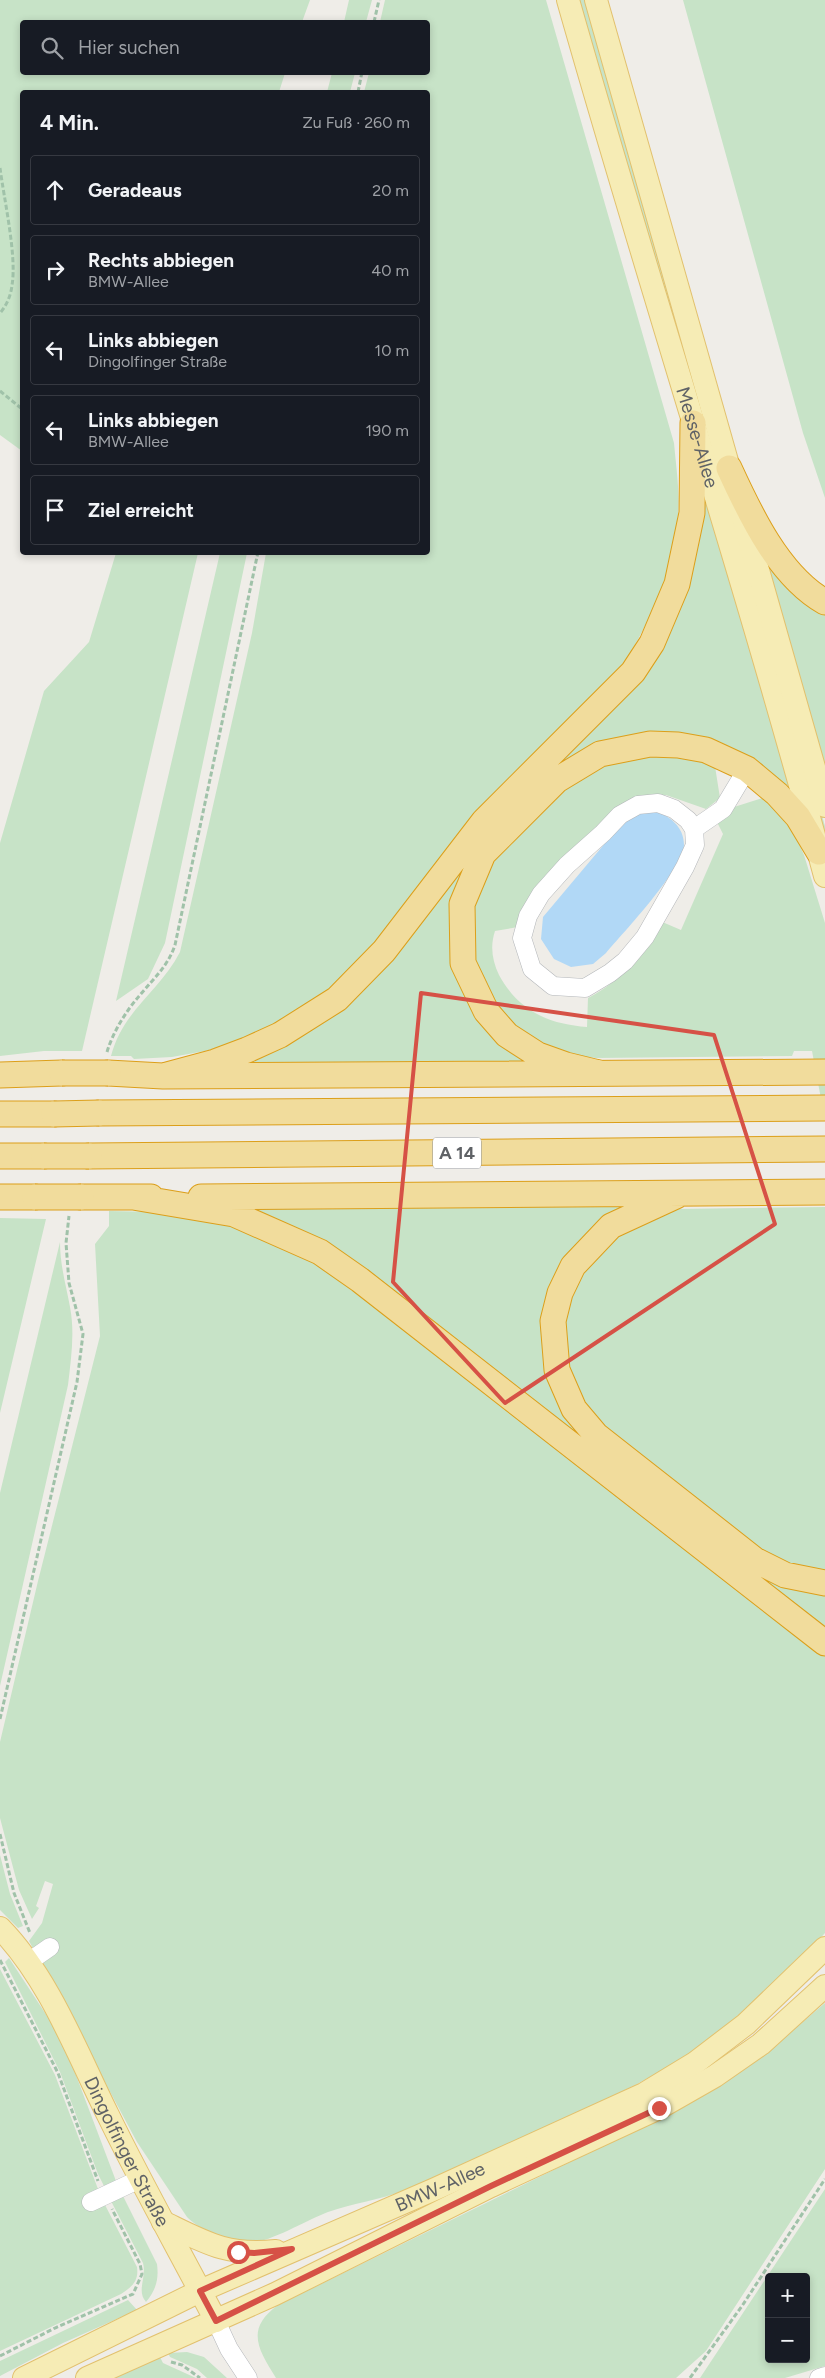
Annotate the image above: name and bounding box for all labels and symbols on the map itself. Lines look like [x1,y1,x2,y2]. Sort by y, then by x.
street label: Messe-Allee [672,384,724,490]
road number: A 14 [433,1138,481,1168]
street label: Dingolfinger Straße [80,2073,175,2230]
route end [648,2097,671,2120]
street label: BMW-Allee [391,2156,488,2216]
route start [227,2241,250,2264]

